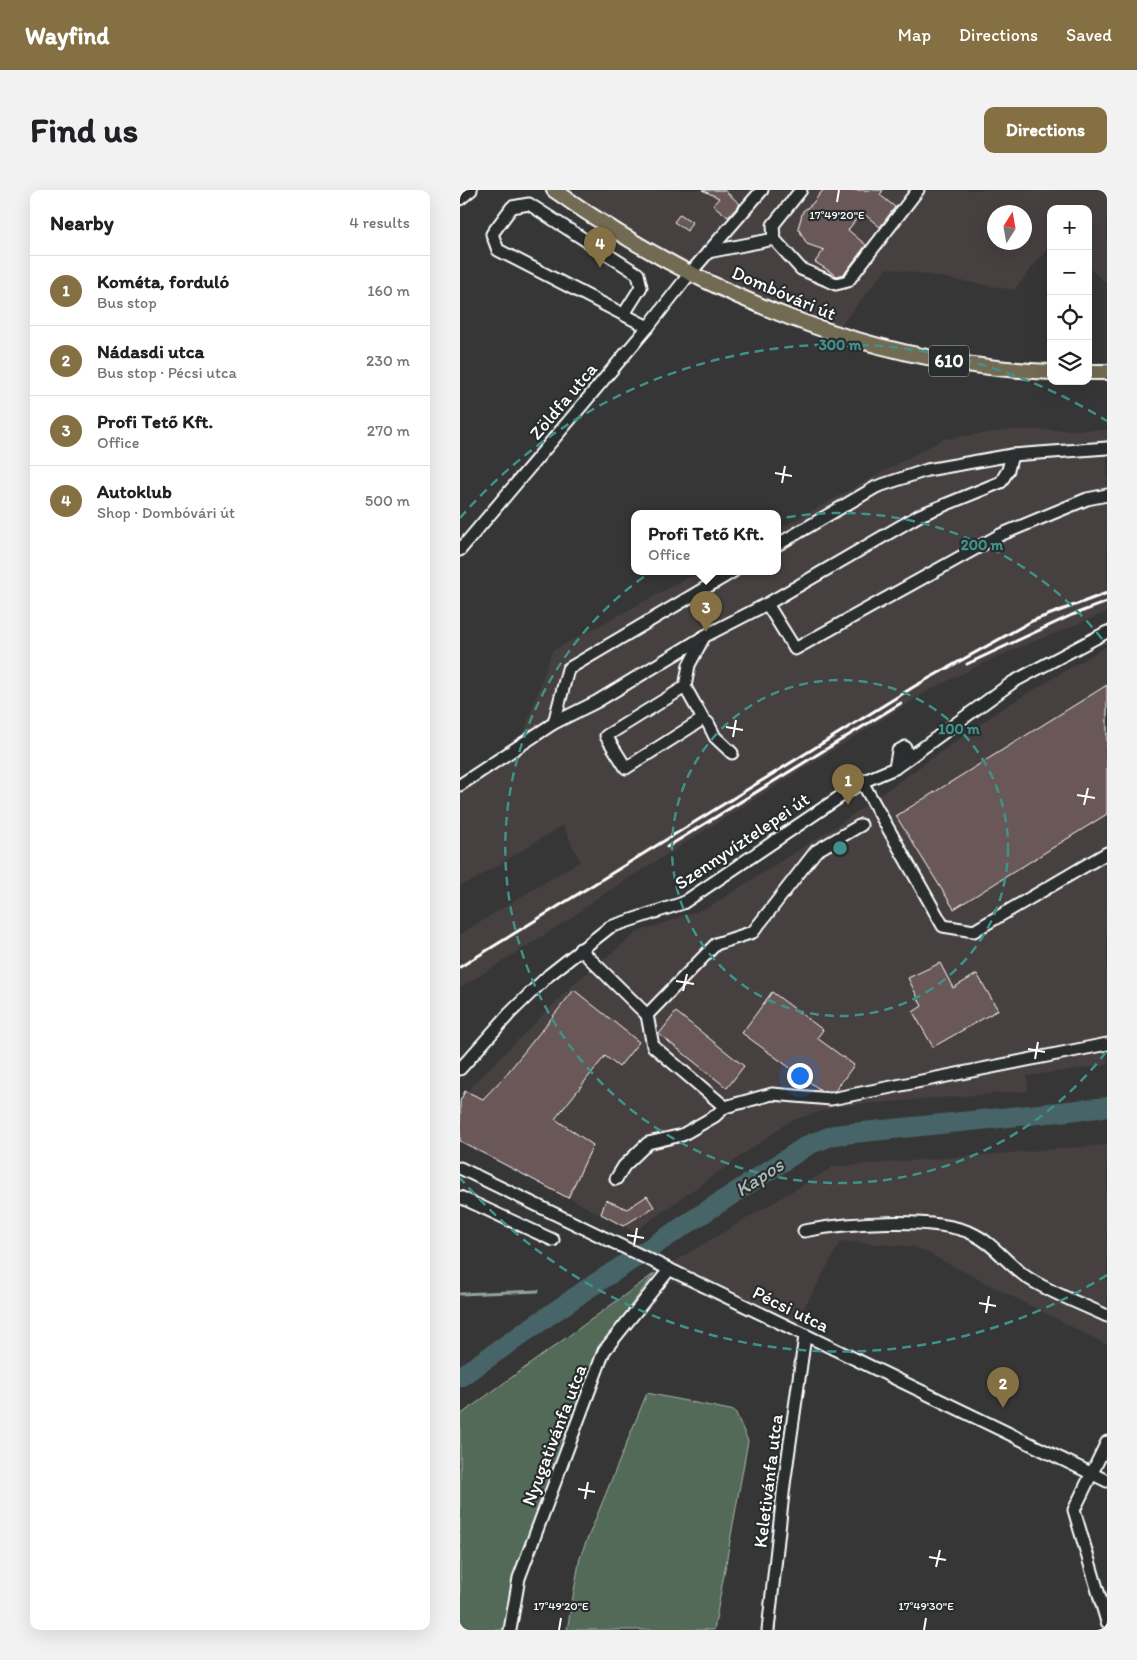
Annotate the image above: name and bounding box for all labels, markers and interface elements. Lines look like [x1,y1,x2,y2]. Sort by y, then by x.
text: Wayfind [25,21,109,50]
text: Map [898,24,931,46]
text: Directions [959,24,1038,46]
text: Saved [1066,24,1112,46]
button: Directions [984,107,1107,153]
text: Find us [30,109,138,151]
north arrow [987,205,1032,250]
map controls [1047,205,1092,385]
button: + [1047,205,1092,250]
text: 17°49'20"E [809,208,865,222]
text: Nearby [50,210,114,235]
text: 4 results [349,213,410,232]
pin: 4 [584,227,616,268]
button: − [1047,250,1092,295]
street label: Dombóvári út [728,261,840,325]
text: Kométa, forduló [97,270,229,293]
text: 1 [62,281,70,300]
text: 160 m [367,281,410,300]
text: Bus stop [97,293,157,312]
button: locate [1047,295,1092,340]
text: 300 m [819,336,862,354]
text: Nádasdi utca [97,340,204,363]
button: layers [1047,340,1092,385]
road number: 610 [929,346,969,377]
text: 2 [62,351,70,370]
text: 230 m [366,351,410,370]
street label: Zöldfa utca [524,358,602,444]
text: Bus stop · Pécsi utca [97,363,237,382]
text: Profi Tető Kft. [97,410,213,433]
text: 3 [62,421,70,440]
text: 270 m [367,421,410,440]
text: Office [97,433,139,452]
text: Autoklub [97,480,172,503]
text: 4 [61,491,71,510]
text: 500 m [365,491,410,510]
text: Shop · Dombóvári út [97,503,235,522]
popup [631,510,781,575]
text: Profi Tető Kft. [648,522,764,545]
text: 200 m [961,536,1004,554]
text: Office [648,545,690,564]
pin: 3 [690,591,722,632]
text: 100 m [938,720,980,738]
pin: 1 [832,764,864,805]
street label: Szennyvíztelepei út [670,787,814,895]
centre of rings [831,839,849,857]
your location [787,1063,813,1089]
water label: Kapos [730,1152,789,1201]
street label: Pécsi utca [749,1281,833,1337]
street label: Nyugativánfa utca [517,1361,592,1509]
pin: 2 [987,1367,1019,1408]
street label: Keletivánfa utca [748,1413,788,1549]
text: 17°49'20"E [533,1599,589,1613]
text: 17°49'30"E [898,1599,954,1613]

